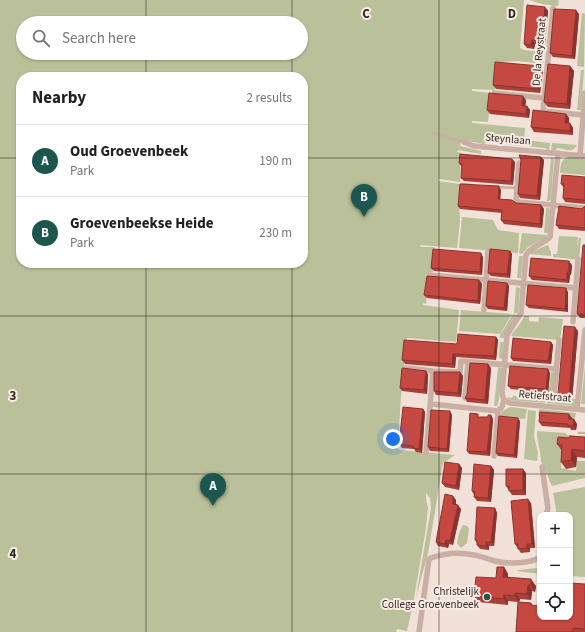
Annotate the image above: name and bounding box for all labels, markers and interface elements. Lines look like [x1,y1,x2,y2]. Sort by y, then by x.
text: C [362,5,370,23]
text: D [508,5,516,23]
search box [16,16,308,60]
street label: De la Reystraat [529,17,549,87]
icon: search [30,27,52,49]
text: Search here [62,28,136,49]
text: Nearby [32,86,86,110]
text: 2 results [247,89,292,107]
street label: Steynlaan [485,130,531,148]
text: Oud Groevenbeek [70,141,188,162]
text: A [41,152,49,170]
text: 190 m [259,152,292,170]
text: Park [70,162,94,180]
pin: B [351,184,377,217]
text: Groevenbeekse Heide [70,213,214,234]
text: B [41,224,49,242]
text: 230 m [259,224,292,242]
text: Park [70,234,94,252]
street label: Retiefstraat [518,386,572,406]
text: 3 [10,387,17,405]
your location [383,429,403,449]
pin: A [200,473,226,506]
map controls [537,512,573,620]
button: + [537,512,573,548]
text: 4 [10,545,17,563]
button: − [537,548,573,584]
place label: Christelijk College Groevenbeek [382,584,480,612]
button: locate [537,584,573,620]
marker: Christelijk College Groevenbeek [482,592,492,602]

